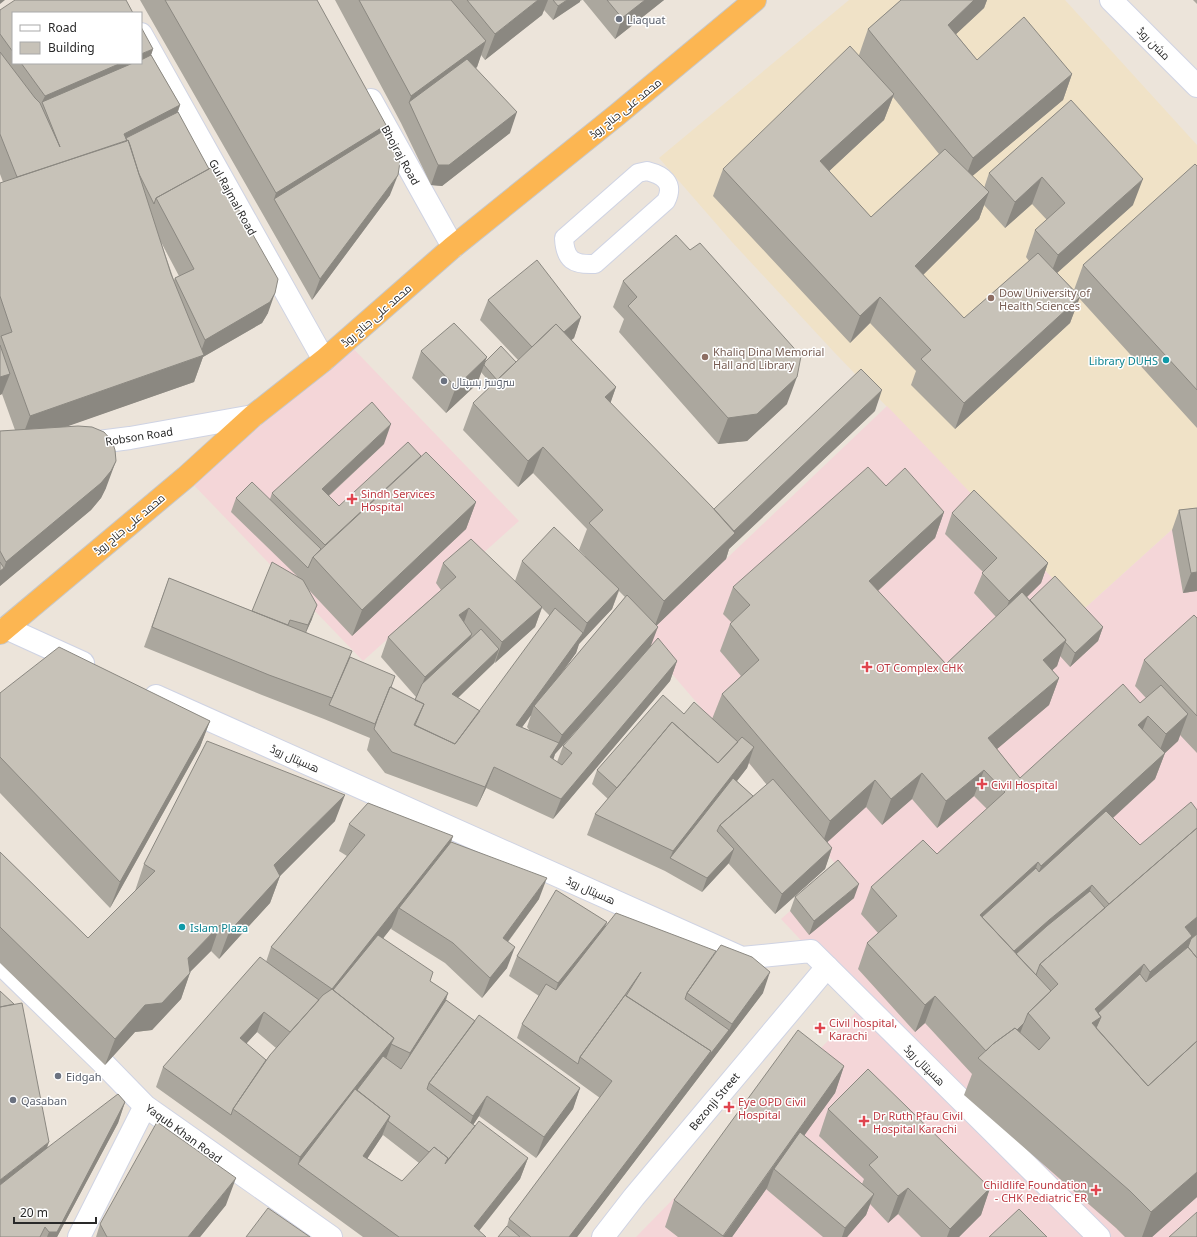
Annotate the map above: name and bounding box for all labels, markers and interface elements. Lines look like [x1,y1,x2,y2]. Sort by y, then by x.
legend [12,12,142,64]
place label: Liaquat [627,12,666,27]
marker: Liaquat [614,14,624,24]
text: Road [48,19,77,36]
street label: مشن روڈ [1134,23,1174,63]
text: Building [48,39,95,56]
street label: محمد علی جناح روڈ [586,74,665,142]
street label: Bhojraj Road [378,122,424,188]
street label: Gul Rajmal Road [206,156,260,238]
street label: محمد علی جناح روڈ [338,280,415,350]
place label: Dow University of Health Sciences [999,285,1091,313]
marker: Dow University of Health Sciences [986,293,996,303]
place label: Khaliq Dina Memorial Hall and Library [713,344,824,372]
marker: Khaliq Dina Memorial Hall and Library [700,352,710,362]
place label: Library DUHS [1089,353,1158,368]
marker: Library DUHS [1161,355,1171,365]
place label: سروسز ہسپتال [452,374,515,390]
marker: سروسز ہسپتال [439,376,449,386]
street label: Robson Road [104,423,174,449]
place label: Sindh Services Hospital [361,486,435,514]
street label: محمد علی جناح روڈ [90,490,168,559]
marker: Sindh Services Hospital [346,493,358,505]
place label: OT Complex CHK [876,660,963,675]
marker: OT Complex CHK [861,661,873,673]
street label: ھسپتال روڈ [268,741,322,775]
place label: Civil Hospital [991,777,1058,792]
marker: Civil Hospital [976,778,988,790]
street label: ھسپتال روڈ [564,873,618,907]
place label: Islam Plaza [190,920,248,935]
marker: Islam Plaza [177,922,187,932]
place label: Civil hospital, Karachi [829,1015,897,1043]
marker: Civil hospital, Karachi [814,1022,826,1034]
street label: ھسپتال روڈ [901,1041,949,1089]
place label: Eidgah [66,1069,101,1084]
street label: Bezonji Street [685,1069,743,1133]
marker: Eidgah [53,1071,63,1081]
place label: Qasaban [21,1093,67,1108]
place label: Eye OPD Civil Hospital [738,1094,806,1122]
marker: Qasaban [8,1095,18,1105]
street label: Yaqub Khan Road [143,1100,225,1166]
marker: Eye OPD Civil Hospital [723,1101,735,1113]
place label: Dr Ruth Pfau Civil Hospital Karachi [873,1108,963,1136]
marker: Dr Ruth Pfau Civil Hospital Karachi [858,1115,870,1127]
place label: Childlife Foundation - CHK Pediatric ER [983,1177,1087,1205]
marker: Childlife Foundation - CHK Pediatric ER [1090,1184,1102,1196]
scale bar [14,1199,96,1225]
text: 20 m [20,1204,48,1221]

